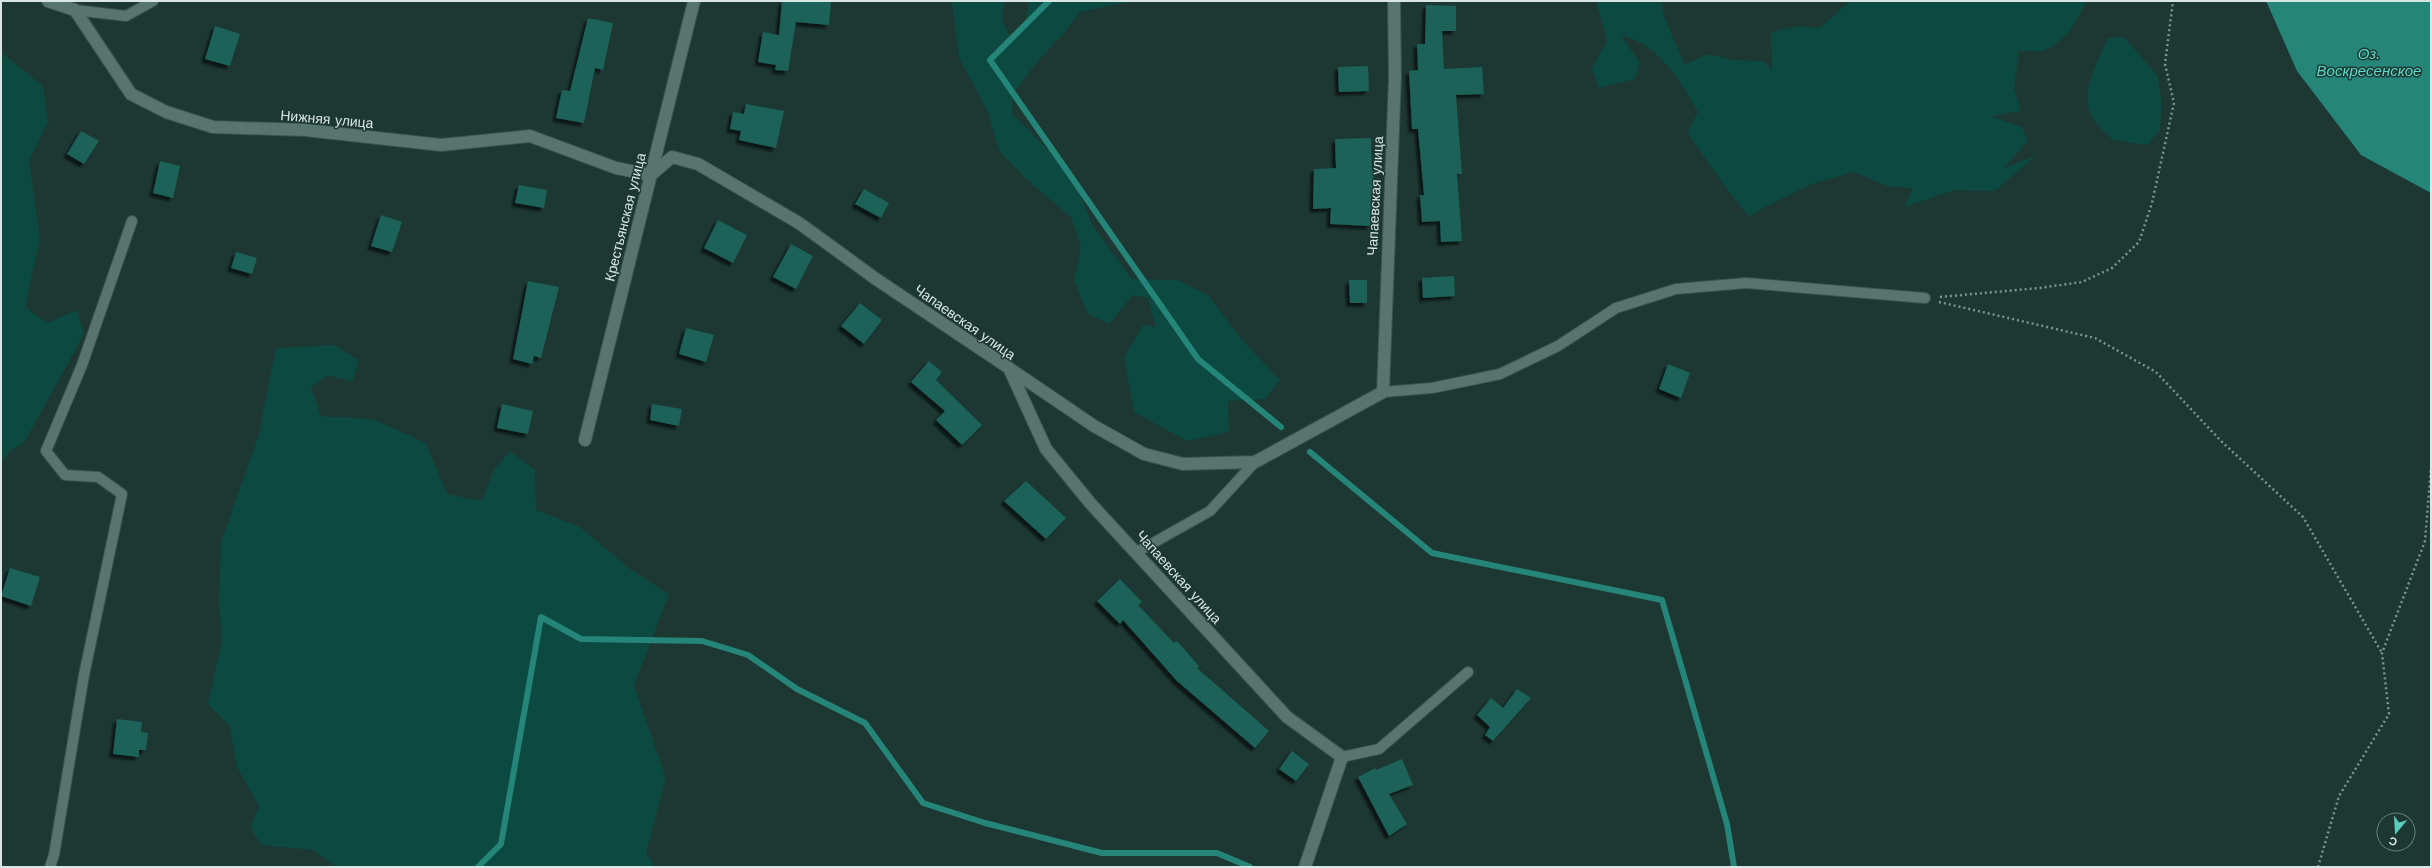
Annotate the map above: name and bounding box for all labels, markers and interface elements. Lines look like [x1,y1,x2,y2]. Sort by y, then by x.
water label: Оз. Воскресенское [2317,45,2421,80]
street label: Нижняя улица [280,107,374,131]
street label: Чапаевская улица [1364,136,1386,256]
street label: Крестьянская улица [601,151,649,283]
street label: Чапаевская улица [911,281,1019,363]
street label: Чапаевская улица [1133,527,1225,627]
north arrow [2376,812,2416,852]
text: С [2387,834,2399,848]

